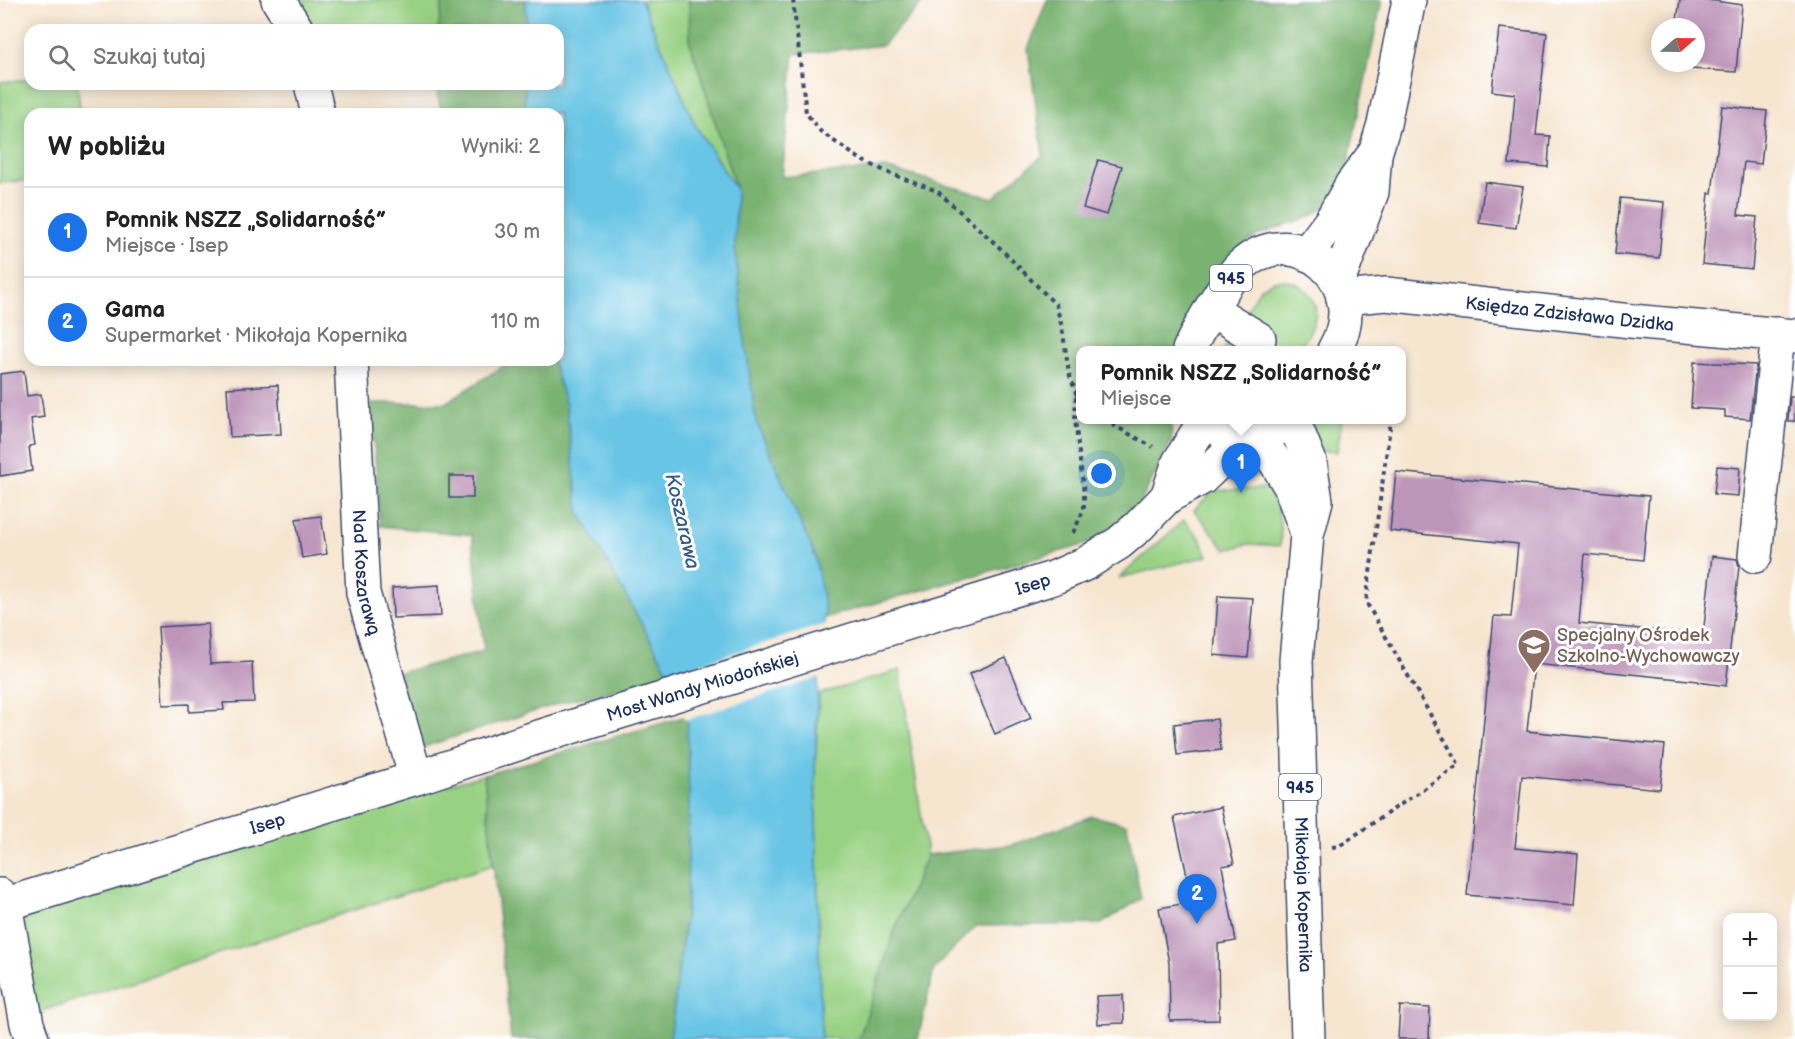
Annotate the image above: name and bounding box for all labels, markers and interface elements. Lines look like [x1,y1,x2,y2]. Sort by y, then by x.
north arrow [1651,18,1705,72]
search box [24,24,564,90]
icon: search [45,41,78,74]
text: Szukaj tutaj [93,44,206,71]
text: W pobliżu [48,132,166,163]
text: Wyniki: 2 [461,135,540,159]
text: Pomnik NSZZ „Solidarność” [105,207,386,234]
text: 1 [63,220,72,244]
text: 30 m [494,220,540,244]
text: Miejsce · Isep [105,234,229,258]
road number: 945 [1210,265,1252,291]
street label: Księdza Zdzisława Dzidka [1464,293,1675,336]
text: Gama [105,297,165,324]
text: 2 [62,310,73,334]
text: 110 m [491,310,540,334]
text: Supermarket · Mikołaja Kopernika [105,324,408,348]
popup [1076,346,1406,424]
text: Pomnik NSZZ „Solidarność” [1100,360,1382,387]
text: Miejsce [1100,387,1171,411]
pin: 1 [1222,444,1260,493]
your location [1087,459,1116,488]
water label: Koszarawa [659,471,705,571]
street label: Nad Koszarawą [348,509,385,638]
street label: Isep [1013,569,1053,600]
place label: Specjalny Ośrodek Szkolno-Wychowawczy [1557,625,1740,667]
school or university icon: Specjalny Ośrodek Szkolno-Wychowawczy [1516,627,1552,674]
street label: Most Wandy Miodońskiej [604,647,801,726]
road number: 945 [1279,774,1321,800]
street label: Isep [248,809,288,839]
street label: Mikołaja Kopernika [1290,816,1316,973]
pin: 2 [1178,874,1216,924]
map controls [1723,913,1777,1021]
button: + [1723,913,1777,967]
button: − [1723,967,1777,1021]

